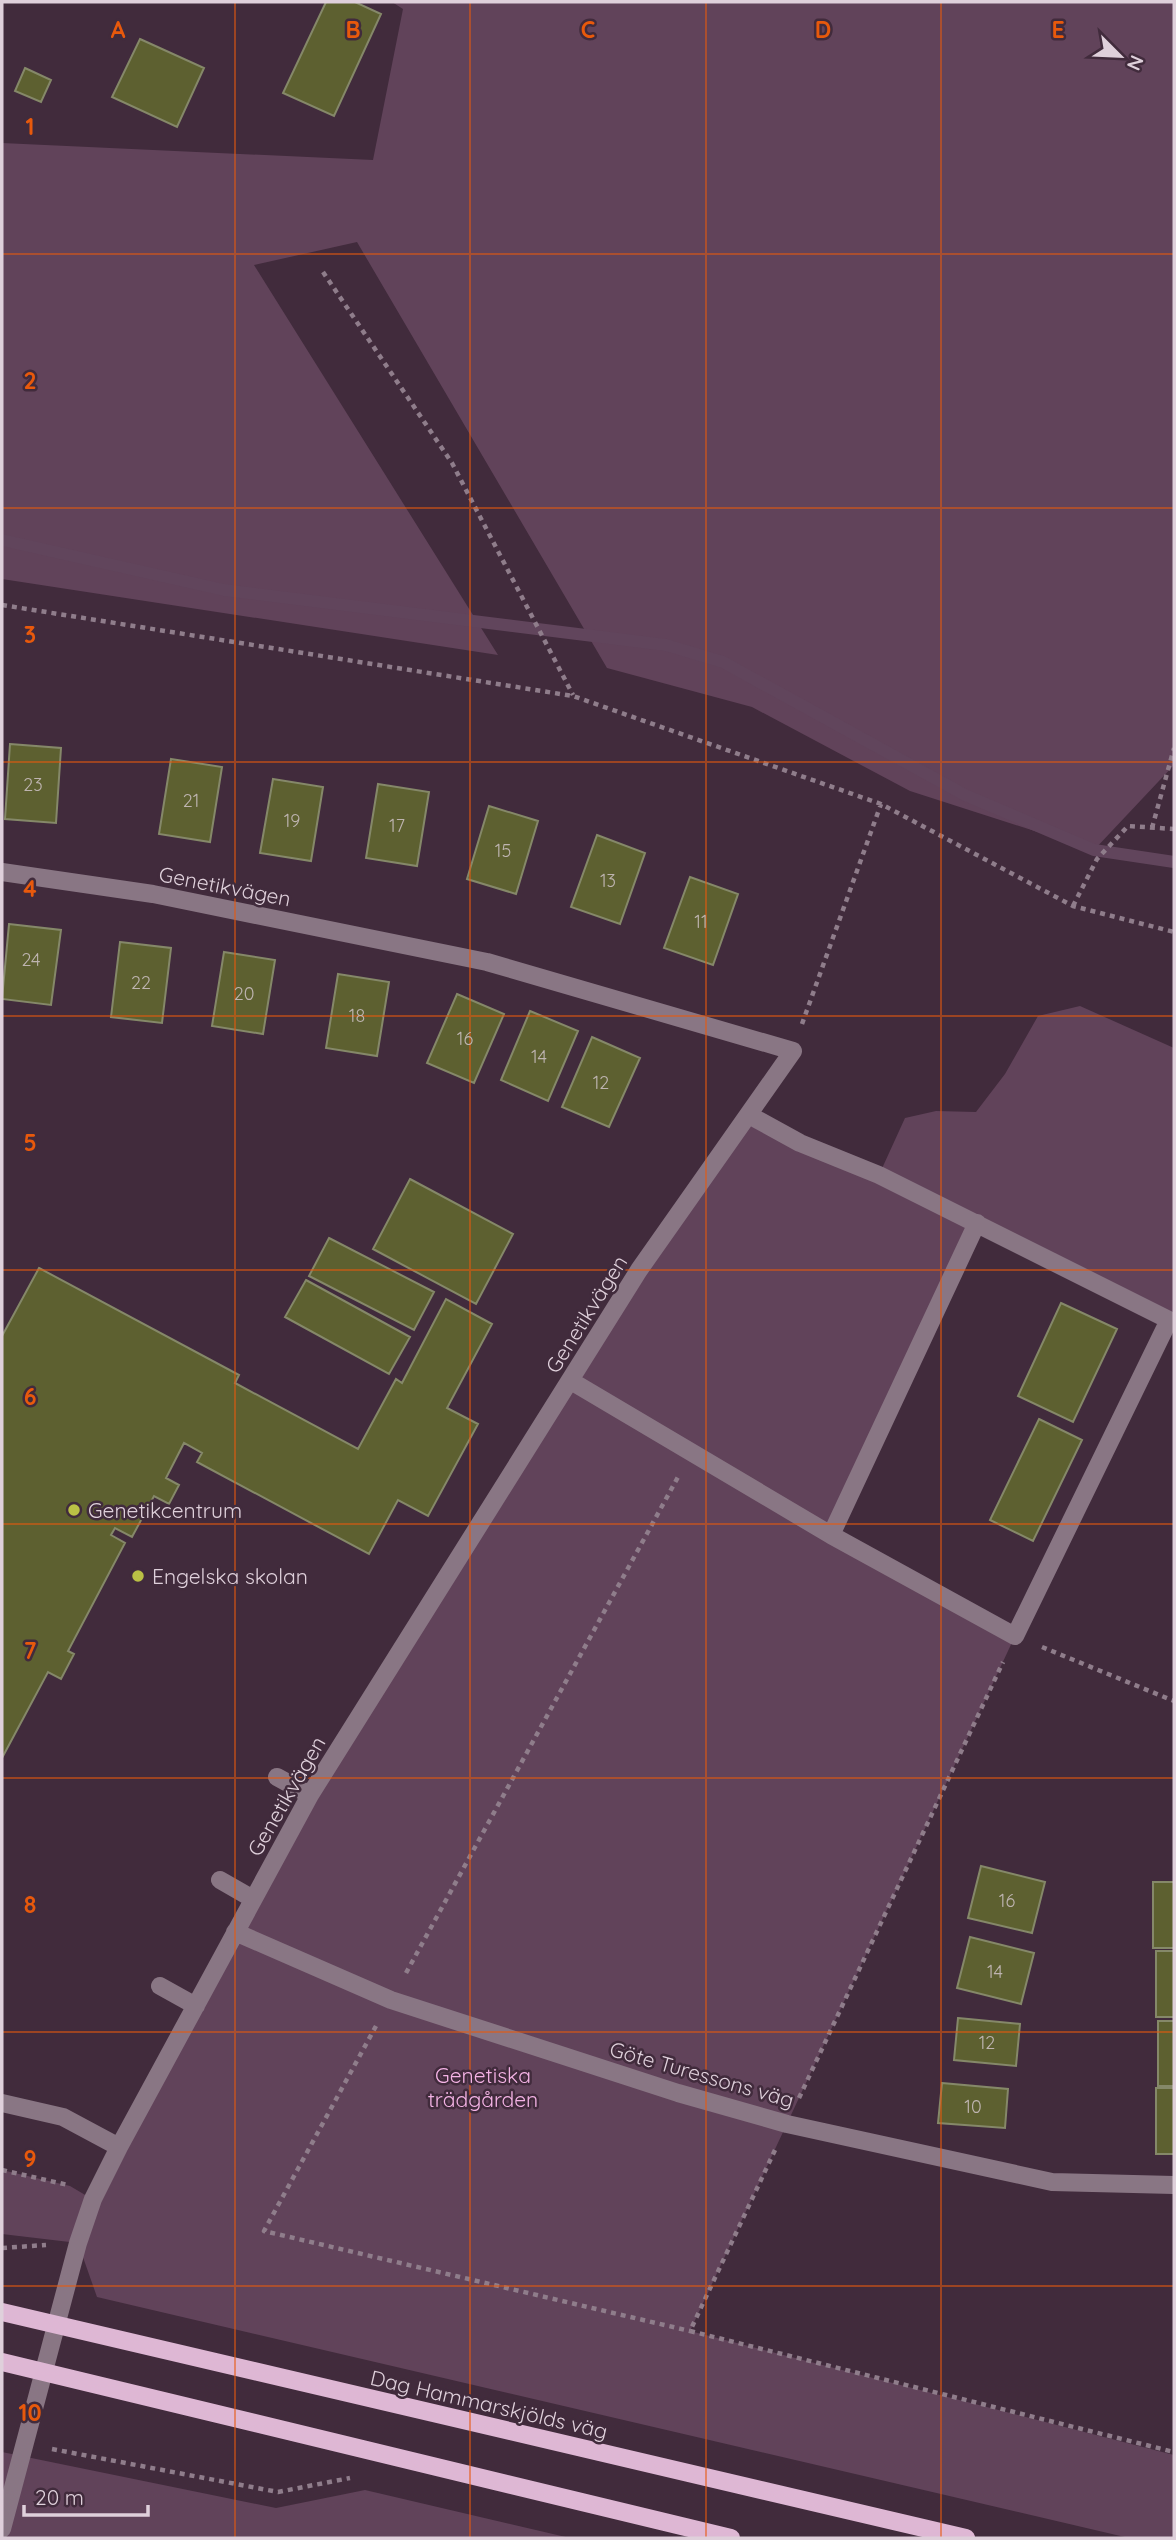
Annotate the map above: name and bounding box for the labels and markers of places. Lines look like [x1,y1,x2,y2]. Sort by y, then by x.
place label: Genetikcentrum [88,1497,242,1523]
marker: Genetikcentrum [66,1502,82,1518]
place label: Engelska skolan [152,1563,308,1589]
marker: Engelska skolan [130,1568,146,1584]

